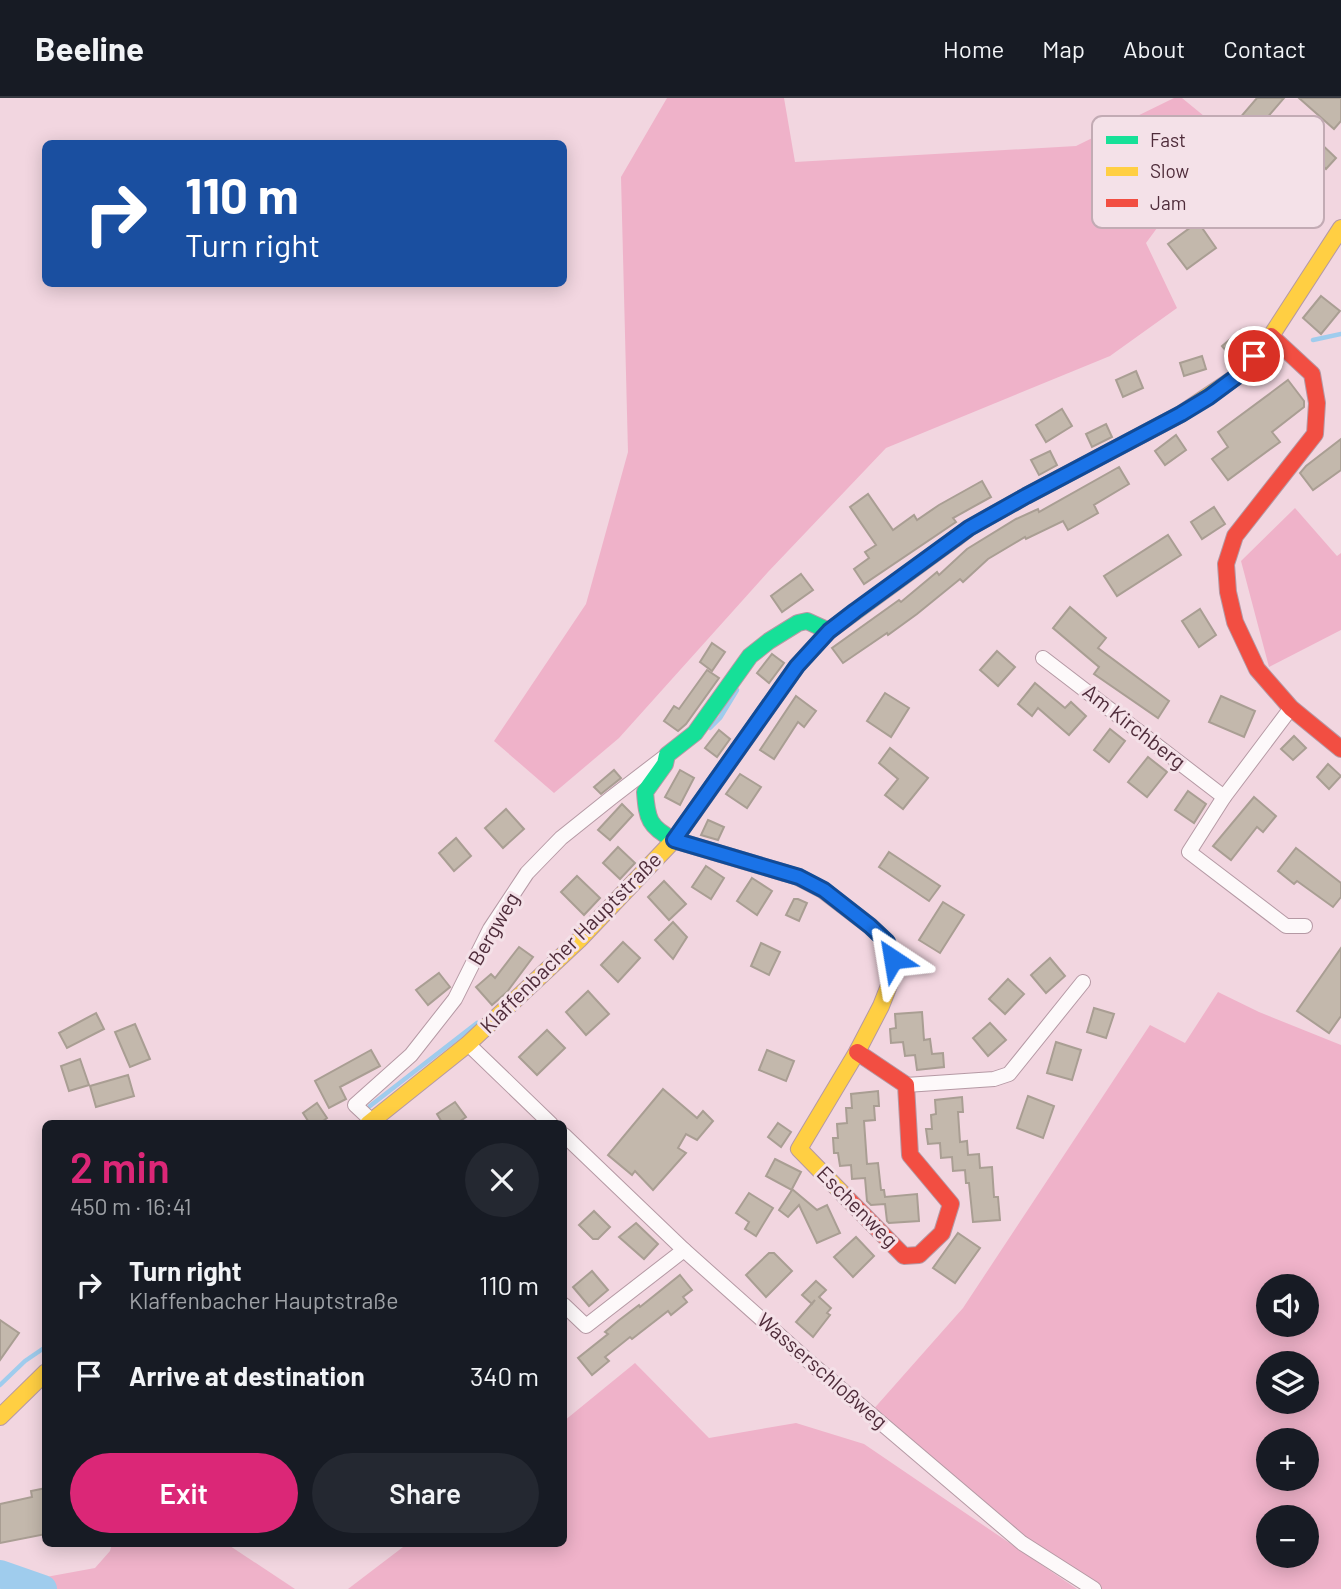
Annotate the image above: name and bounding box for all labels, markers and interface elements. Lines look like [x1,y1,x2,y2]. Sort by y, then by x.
text: Beeline [35,28,144,68]
text: Home [943,34,1004,63]
text: Map [1042,34,1085,63]
text: About [1123,34,1185,63]
text: Contact [1223,34,1306,63]
legend [1092,116,1324,228]
text: Fast [1150,128,1186,151]
text: Slow [1150,159,1189,182]
text: 110 m [185,165,299,224]
icon: right [70,168,161,259]
text: Jam [1150,191,1186,214]
text: Turn right [185,225,320,263]
pin [1224,326,1284,386]
icon: arrive [1235,337,1273,375]
street label: Am Kirchberg [1079,678,1191,774]
street label: Klaffenbacher Hauptstraße [474,846,666,1038]
street label: Bergweg [462,887,524,969]
position arrow [856,922,930,996]
text: 2 min [70,1141,170,1191]
button: close [465,1143,539,1217]
street label: Eschenweg [812,1160,904,1252]
text: 450 m · 16:41 [70,1192,191,1220]
text: Turn right [129,1255,242,1286]
icon: right [70,1266,108,1304]
text: 110 m [479,1269,539,1300]
map controls [1256,1274,1319,1568]
button: sound [1256,1274,1319,1337]
text: Klaffenbacher Hauptstraße [129,1286,398,1314]
street label: Wasserschloßweg [753,1307,893,1433]
button: layers [1256,1351,1319,1414]
icon: arrive [70,1357,108,1395]
text: Arrive at destination [129,1360,365,1391]
text: 340 m [470,1360,539,1391]
button: + [1256,1428,1319,1491]
button: Exit [70,1453,298,1533]
button: Share [312,1453,539,1533]
button: − [1256,1505,1319,1568]

